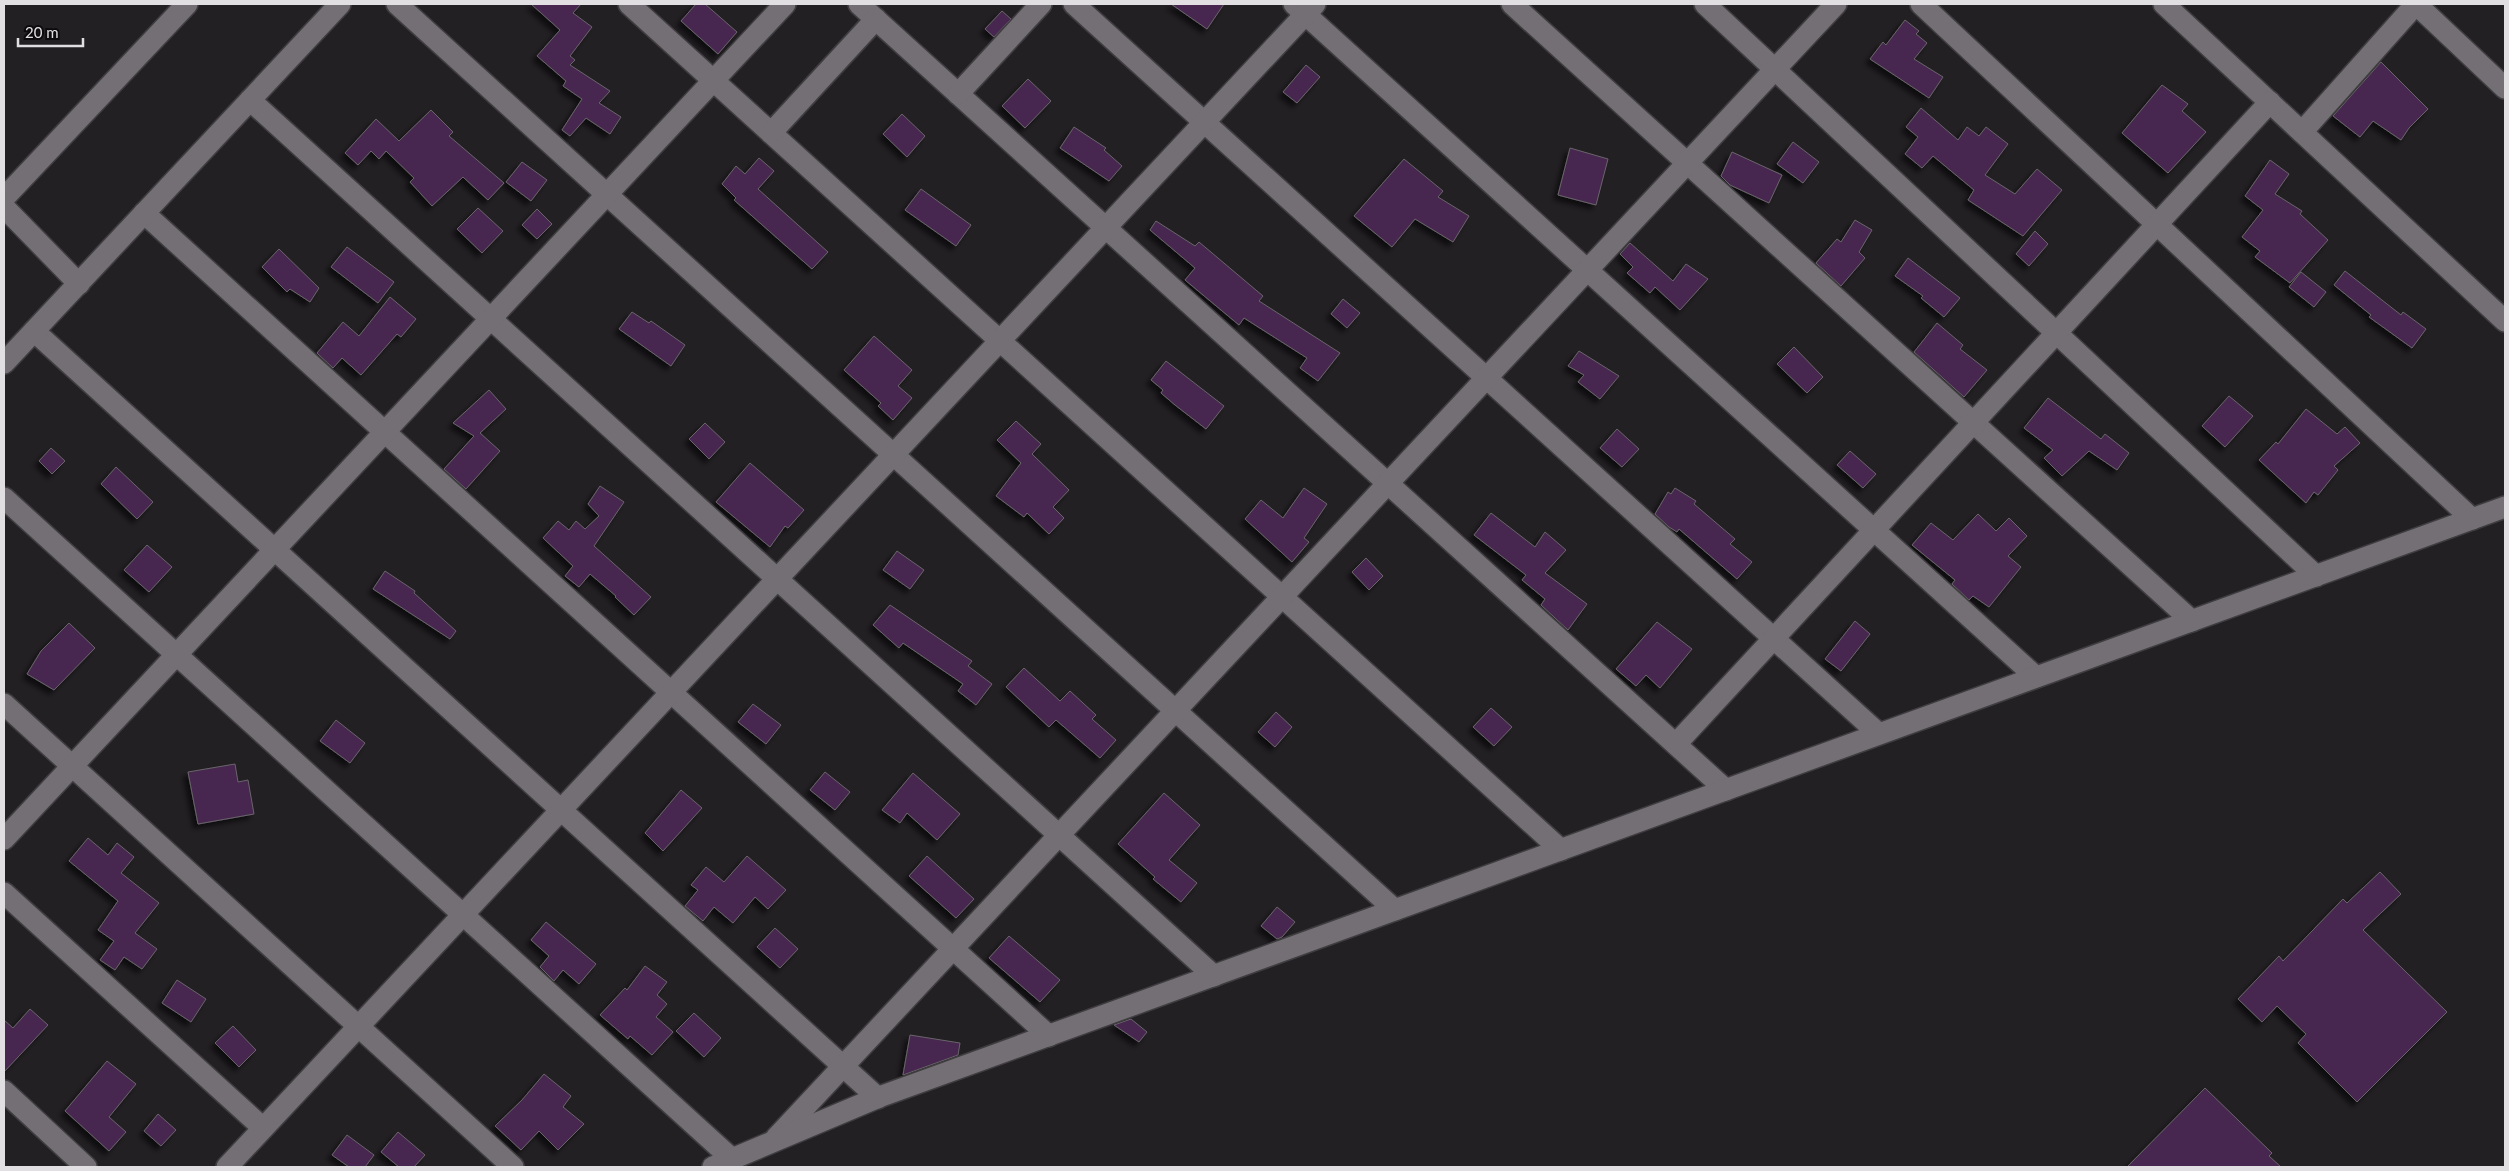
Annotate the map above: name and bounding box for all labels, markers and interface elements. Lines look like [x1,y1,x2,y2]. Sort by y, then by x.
scale bar [18,15,82,47]
text: 20 m [25,23,59,41]

